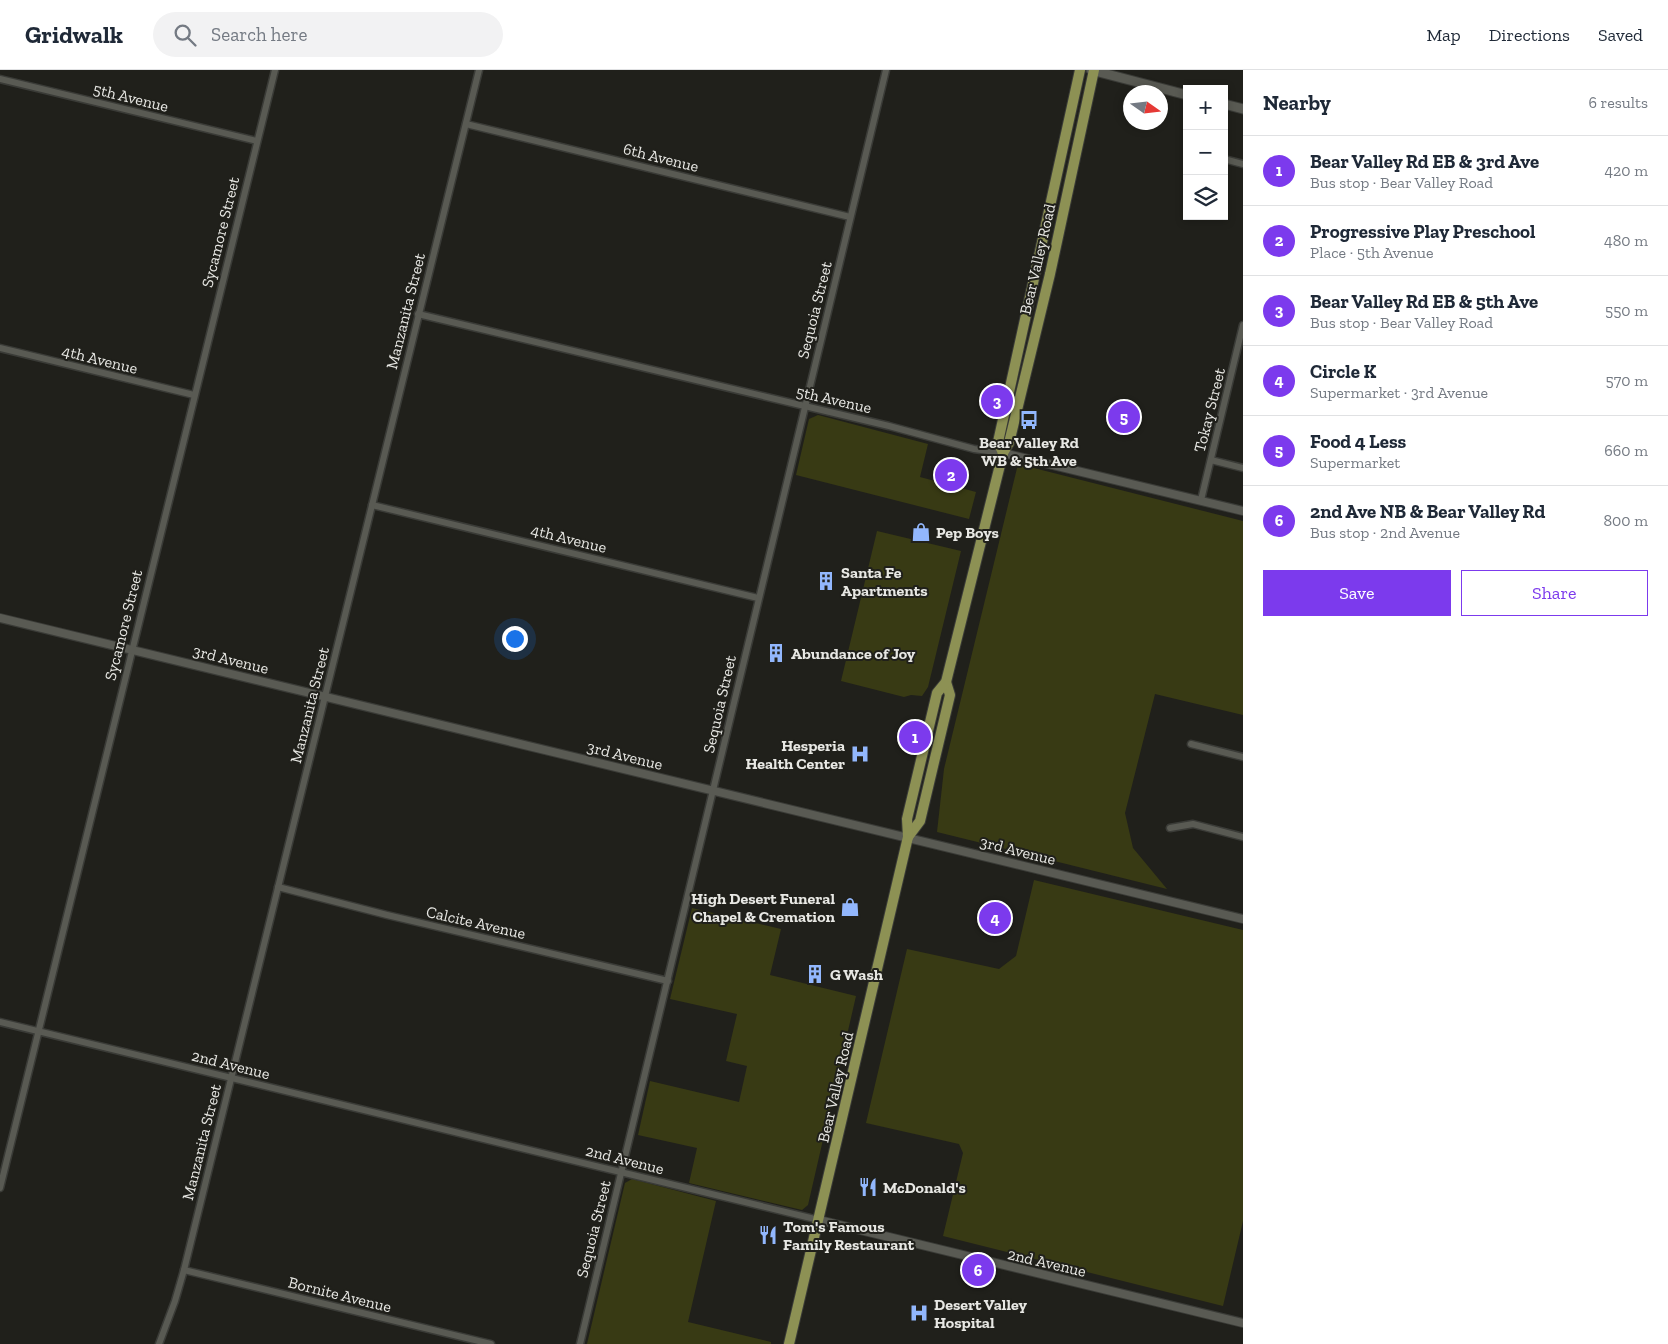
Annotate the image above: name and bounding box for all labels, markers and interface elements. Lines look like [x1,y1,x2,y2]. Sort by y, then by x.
search box [153,12,503,57]
text: Gridwalk [25,20,123,49]
icon: search [171,21,199,49]
text: Search here [211,23,307,46]
text: Map [1426,24,1461,46]
text: Directions [1489,24,1570,46]
text: Saved [1598,24,1643,46]
street label: 5th Avenue [91,79,170,116]
north arrow [1123,85,1168,130]
map controls [1183,85,1228,220]
button: + [1183,85,1228,130]
text: Nearby [1263,90,1331,115]
text: 6 results [1588,93,1648,112]
button: − [1183,130,1228,175]
street label: 6th Avenue [621,139,701,176]
text: Bear Valley Rd EB & 3rd Ave [1310,150,1539,173]
text: 1 [1276,161,1282,180]
text: 420 m [1604,161,1648,180]
text: Bus stop · Bear Valley Road [1310,173,1493,192]
street label: Sycamore Street [198,175,243,290]
button: layers [1183,175,1228,220]
street label: Bear Valley Road [1016,202,1060,316]
text: Progressive Play Preschool [1310,220,1535,243]
text: 2 [1275,231,1283,250]
text: 480 m [1604,231,1648,250]
text: Place · 5th Avenue [1310,243,1434,262]
street label: Manzanita Street [382,251,429,371]
street label: Sequoia Street [793,259,836,361]
text: Bear Valley Rd EB & 5th Ave [1310,290,1538,313]
text: 3 [1275,301,1283,320]
text: 550 m [1605,301,1648,320]
text: Bus stop · Bear Valley Road [1310,313,1493,332]
street label: 4th Avenue [60,341,140,378]
text: Circle K [1310,360,1376,383]
street label: Tokay Street [1190,366,1229,454]
text: 4 [1274,371,1284,390]
text: 570 m [1606,371,1648,390]
street label: 5th Avenue [794,382,873,417]
pin: 3 [981,382,1013,420]
text: Supermarket · 3rd Avenue [1310,383,1488,402]
pin: 5 [1108,398,1140,436]
bus stop icon: Bear Valley Rd WB & 5th Ave [1018,409,1040,431]
text: Food 4 Less [1310,430,1406,453]
place label: Bear Valley Rd WB & 5th Ave [979,433,1079,470]
text: 5 [1275,441,1283,460]
text: 660 m [1604,441,1648,460]
text: Supermarket [1310,453,1400,472]
pin: 2 [935,456,967,494]
text: 2nd Ave NB & Bear Valley Rd [1310,500,1545,523]
text: 6 [1275,511,1283,530]
text: 800 m [1604,511,1648,530]
street label: 4th Avenue [529,520,609,557]
shop icon: Pep Boys [910,521,932,543]
place label: Pep Boys [936,523,999,542]
text: Bus stop · 2nd Avenue [1310,523,1460,542]
place label: Santa Fe Apartments [841,563,927,600]
street label: Sycamore Street [101,568,146,683]
building icon: Santa Fe Apartments [815,570,837,592]
button: Save [1263,570,1451,616]
button: Share [1461,570,1648,616]
your location [502,626,528,652]
street label: 3rd Avenue [191,641,271,678]
building icon: Abundance of Joy [765,642,787,664]
place label: Abundance of Joy [791,644,916,663]
street label: Manzanita Street [286,645,333,765]
street label: Sequoia Street [699,653,740,755]
pin: 1 [899,718,931,756]
place label: Hesperia Health Center [745,736,845,773]
street label: 3rd Avenue [585,737,665,774]
hospital icon: Hesperia Health Center [849,743,871,765]
street label: 3rd Avenue [978,832,1058,869]
place label: High Desert Funeral Chapel & Cremation [691,889,836,926]
shop icon: High Desert Funeral Chapel & Cremation [839,896,861,918]
pin: 4 [979,899,1011,937]
street label: Calcite Avenue [424,902,527,943]
building icon: G Wash [804,963,826,985]
place label: G Wash [830,965,884,984]
street label: Bear Valley Road [814,1030,858,1144]
street label: 2nd Avenue [190,1046,272,1083]
street label: Manzanita Street [178,1082,225,1202]
street label: 2nd Avenue [584,1141,666,1178]
restaurant icon: McDonald's [857,1176,879,1198]
street label: Sequoia Street [572,1178,615,1280]
place label: McDonald's [883,1178,966,1197]
place label: Tom's Famous Family Restaurant [783,1217,915,1254]
restaurant icon: Tom's Famous Family Restaurant [757,1224,779,1246]
street label: 2nd Avenue [1006,1244,1088,1281]
pin: 6 [962,1251,994,1289]
street label: Bornite Avenue [286,1273,393,1316]
place label: Desert Valley Hospital [934,1295,1027,1332]
hospital icon: Desert Valley Hospital [908,1302,930,1324]

